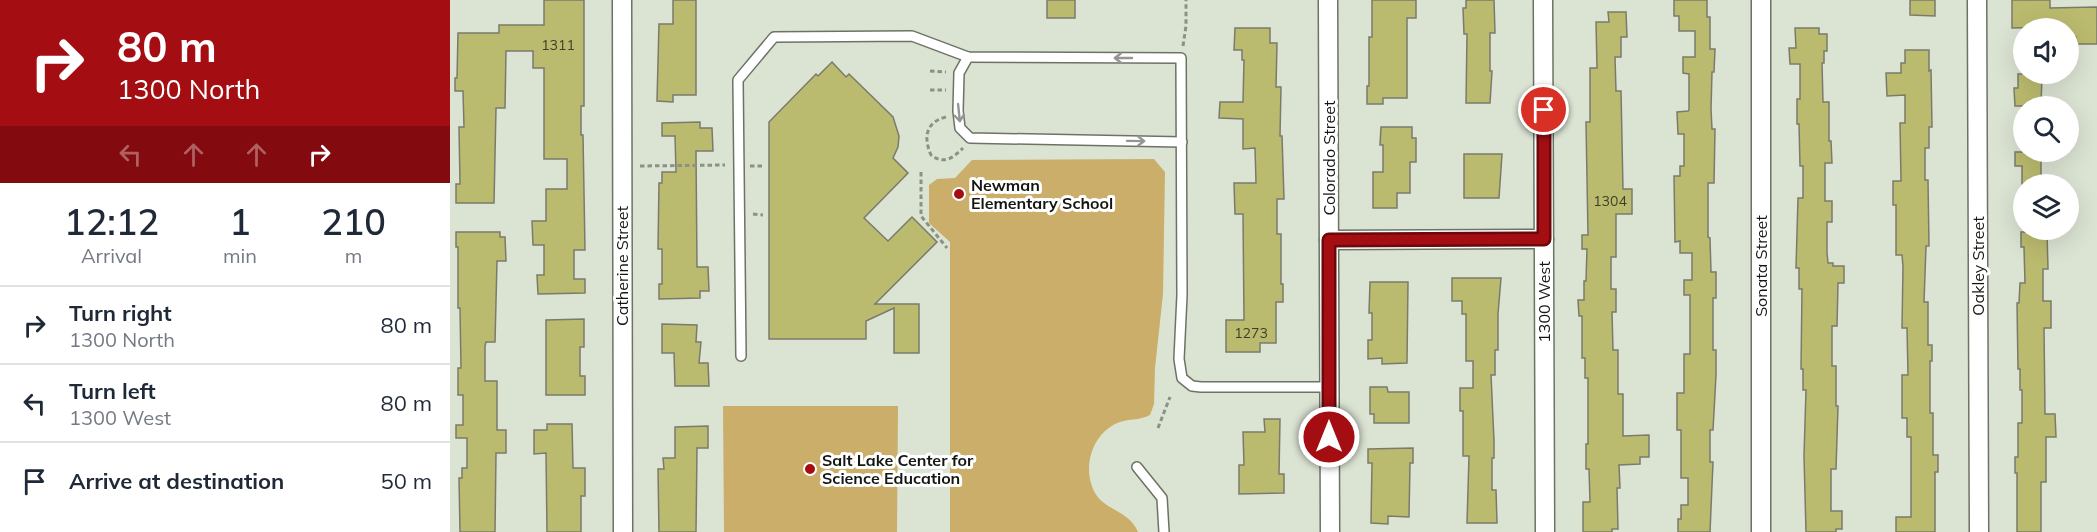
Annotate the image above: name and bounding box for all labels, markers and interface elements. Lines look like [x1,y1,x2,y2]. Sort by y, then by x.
map controls [2013,18,2079,240]
button: sound [2013,18,2079,84]
text: 80 m [117,20,217,73]
icon: right [18,24,96,102]
house number: 1311 [541,36,575,54]
one-way arrow [1113,52,1133,64]
text: 1300 North [117,72,260,106]
pin [1518,84,1569,135]
icon: arrive [1527,93,1560,126]
button: search [2013,96,2079,162]
street label: Colorado Street [1319,100,1339,215]
one-way arrow [954,103,965,122]
one-way arrow [1125,135,1145,147]
icon: left [114,138,147,171]
icon: ahead [177,138,210,171]
icon: ahead [240,138,273,171]
icon: right [303,138,336,171]
button: layers [2013,174,2079,240]
place label: Newman Elementary School [971,175,1113,213]
marker: Newman Elementary School [952,187,966,201]
house number: 1304 [1593,192,1627,210]
text: 12:12 [64,199,159,244]
text: 1 [229,199,251,244]
text: 210 [321,199,386,244]
street label: Catherine Street [612,206,632,326]
street label: Sonata Street [1751,215,1771,317]
street label: Oakley Street [1968,216,1988,316]
text: Arrival [81,243,142,268]
text: min [223,243,257,268]
text: m [345,243,362,268]
street label: 1300 West [1534,261,1554,343]
text: Turn right [69,299,172,327]
icon: right [18,309,51,342]
text: 80 m [381,311,432,339]
house number: 1273 [1234,324,1268,342]
text: 1300 North [69,327,175,352]
text: Turn left [69,377,156,405]
icon: left [18,387,51,420]
text: 80 m [381,389,432,417]
text: 1300 West [69,405,171,430]
position arrow [1297,405,1361,469]
place label: Salt Lake Center for Science Education [822,450,974,488]
marker: Salt Lake Center for Science Education [803,462,817,476]
icon: arrive [18,465,51,498]
text: Arrive at destination [69,467,284,495]
text: 50 m [381,467,432,495]

